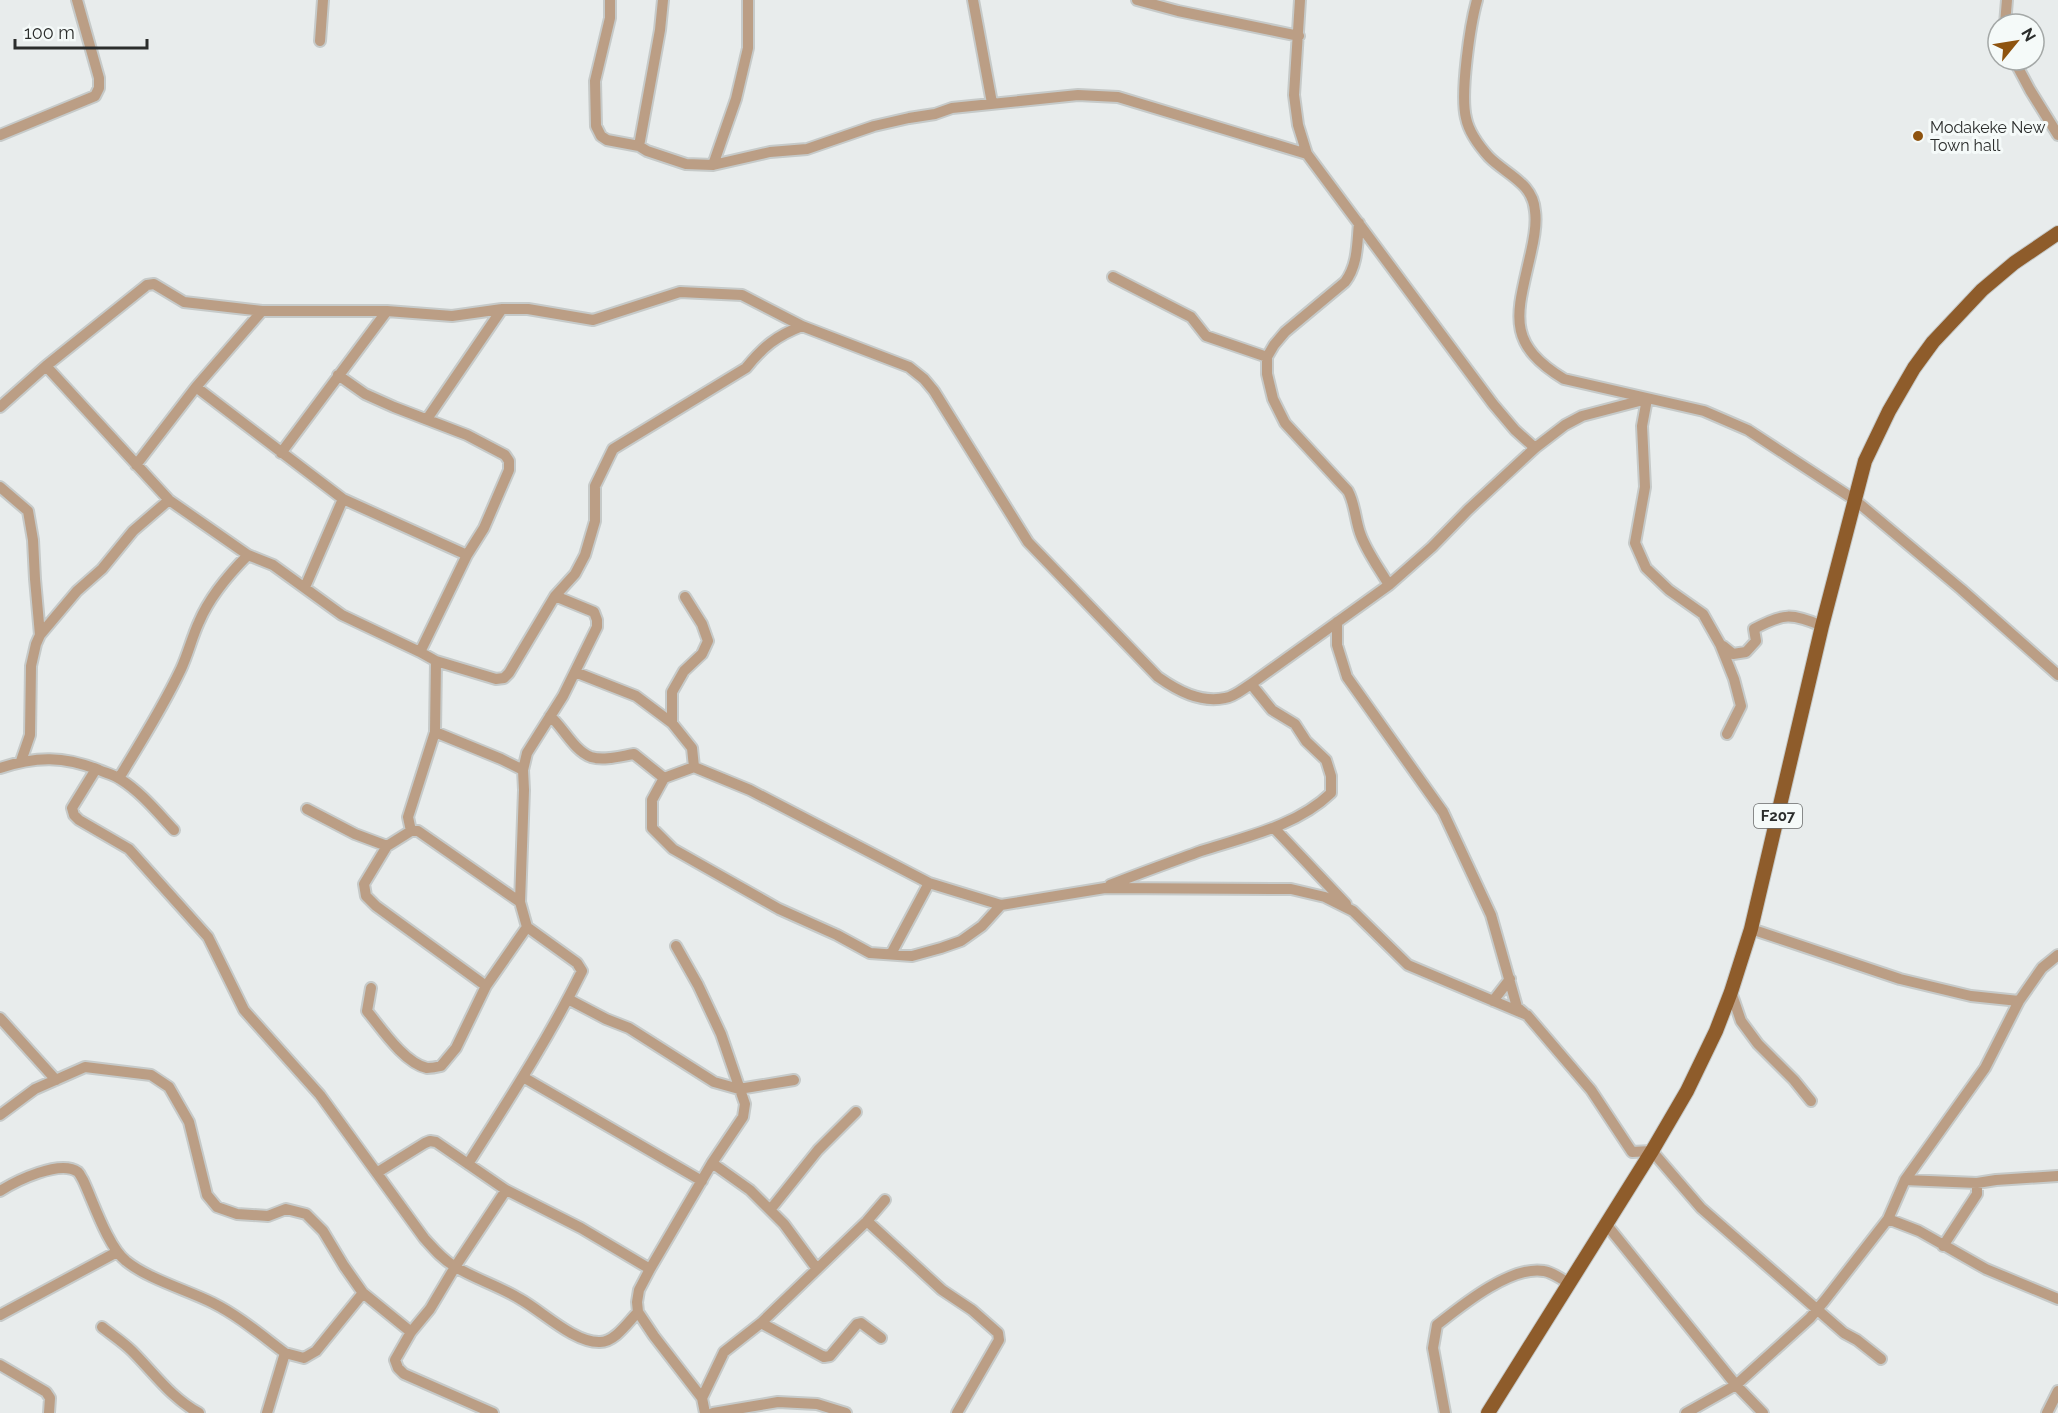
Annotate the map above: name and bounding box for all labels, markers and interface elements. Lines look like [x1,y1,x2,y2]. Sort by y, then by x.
scale bar [15,12,147,50]
north arrow [1986,12,2046,72]
text: 100 m [24,22,75,43]
text: N [2017,25,2040,45]
place label: Modakeke New Town hall [1930,118,2045,155]
marker: Modakeke New Town hall [1911,129,1925,143]
road number: F207 [1754,804,1802,828]

